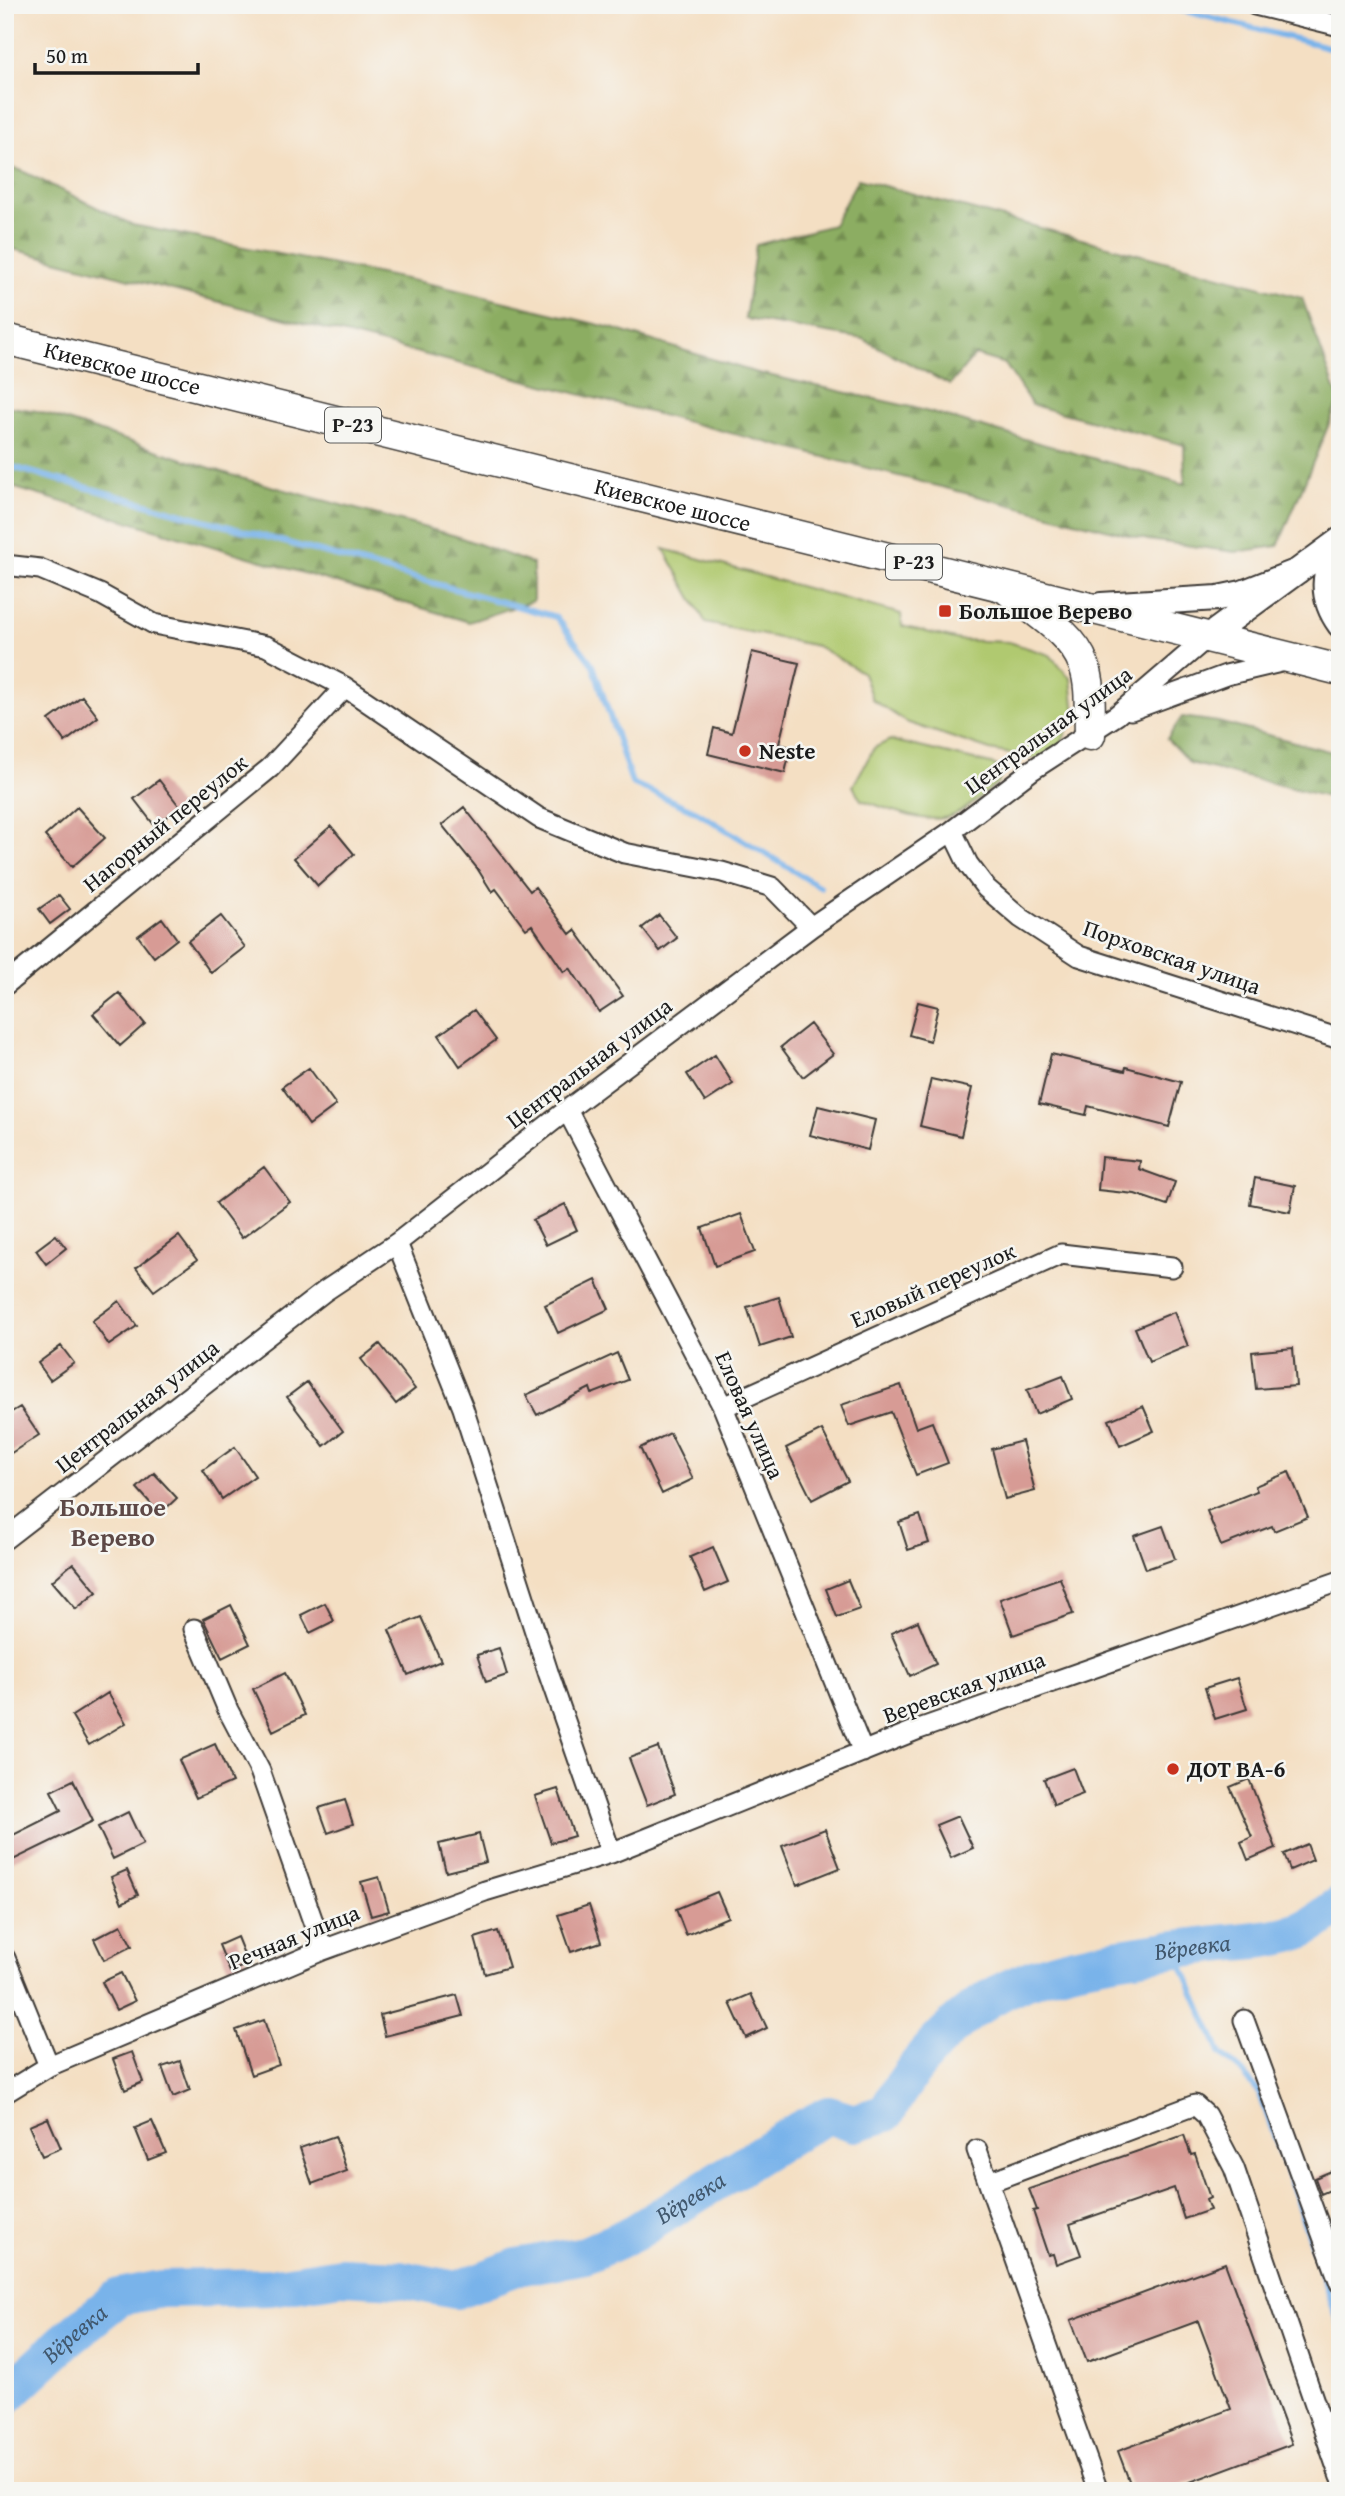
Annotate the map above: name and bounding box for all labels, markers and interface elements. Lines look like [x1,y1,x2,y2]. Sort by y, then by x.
scale bar [35,32,198,76]
text: 50 m [46,40,88,71]
street label: Киевское шоссе [41,332,204,403]
road number: Р-23 [325,408,381,442]
street label: Киевское шоссе [591,469,755,539]
road number: Р-23 [886,544,942,580]
place label: Большое Верево [959,594,1132,627]
marker: Большое Верево [937,603,953,619]
street label: Центральная улица [957,657,1138,802]
place label: Neste [759,734,816,767]
marker: Neste [737,743,753,759]
street label: Нагорный переулок [75,746,254,899]
street label: Порховская улица [1079,911,1265,1002]
street label: Центральная улица [499,989,679,1136]
street label: Еловый переулок [845,1233,1020,1336]
street label: Центральная улица [48,1331,226,1480]
street label: Еловая улица [708,1346,793,1484]
district label: Большое Верево [60,1487,166,1556]
street label: Веревская улица [878,1642,1050,1731]
place label: ДОТ ВА-6 [1186,1752,1285,1785]
marker: ДОТ ВА-6 [1165,1761,1181,1777]
street label: Речная улица [223,1895,364,1978]
water label: Вёревка [1151,1925,1232,1969]
water label: Вёревка [648,2162,732,2233]
water label: Вёревка [33,2295,115,2372]

